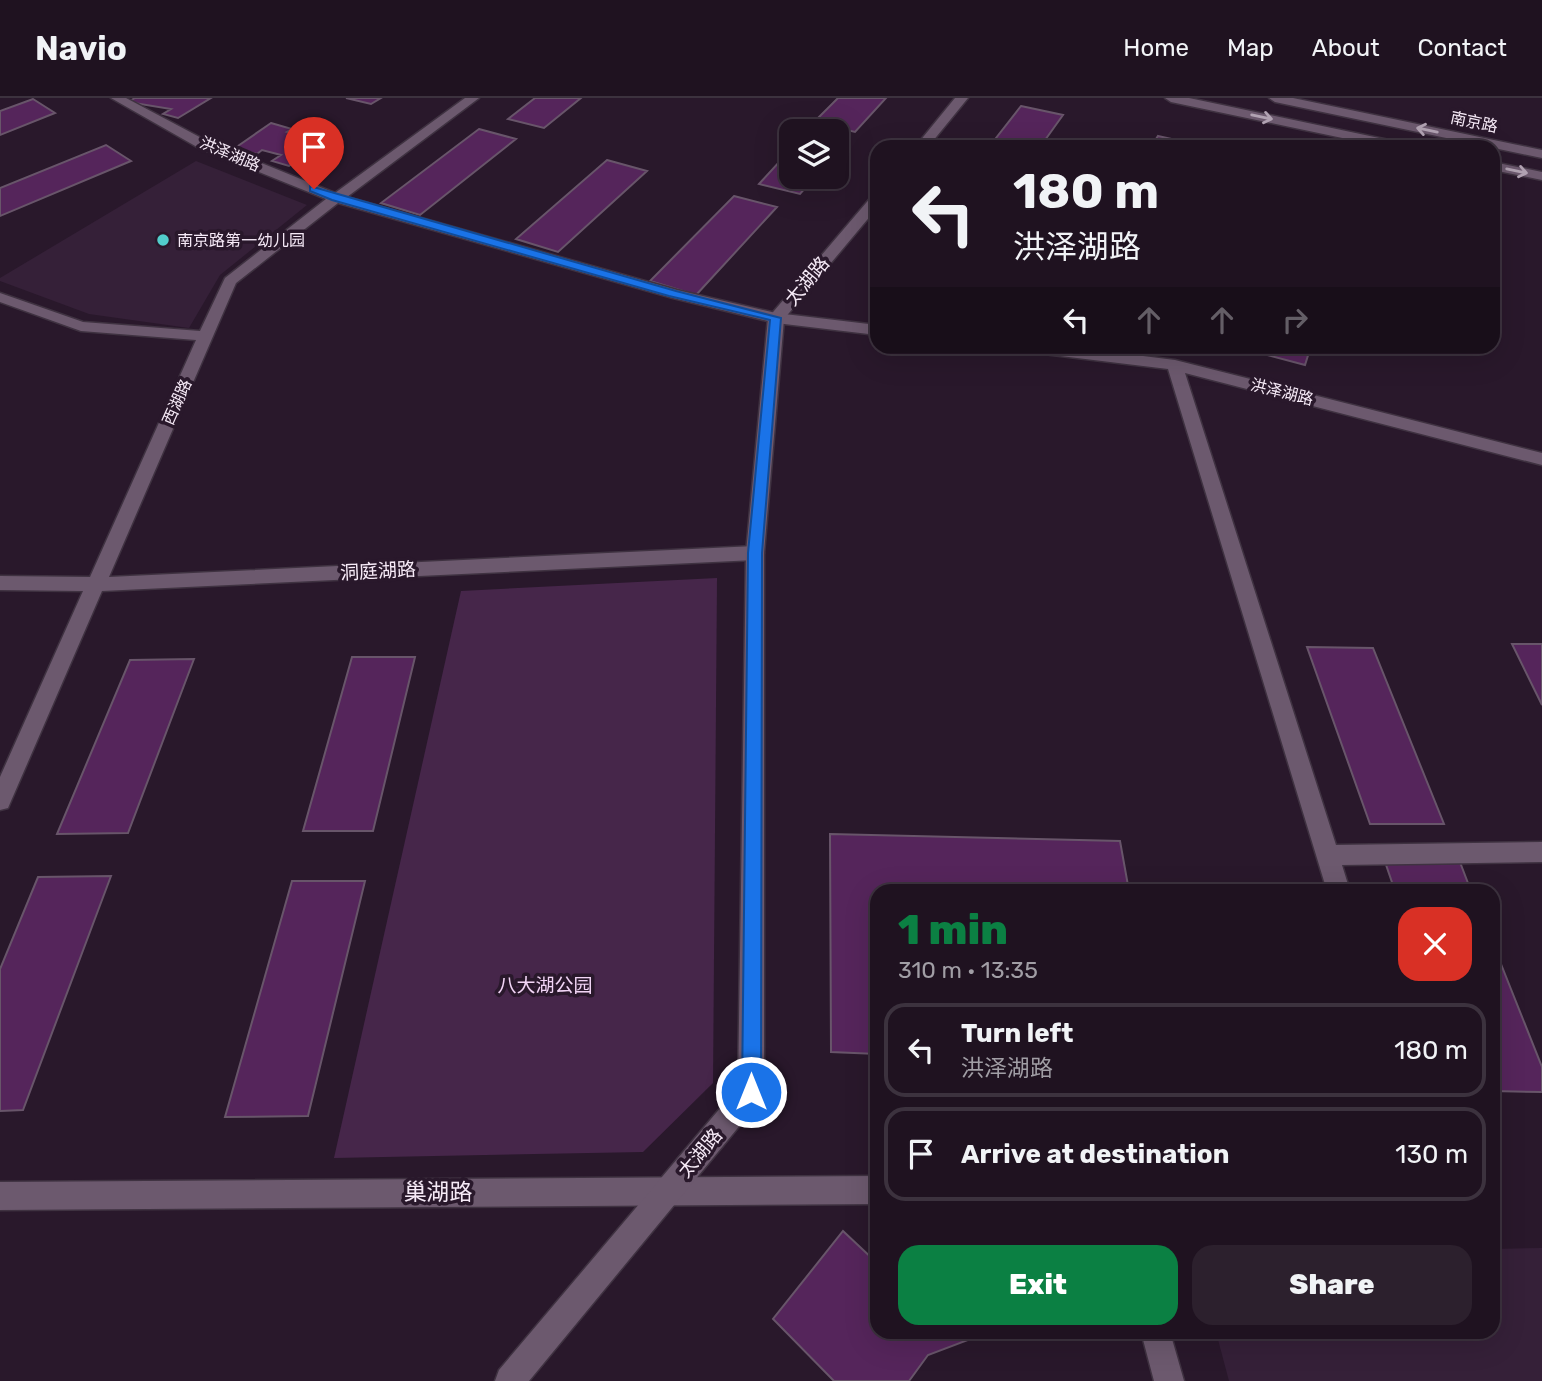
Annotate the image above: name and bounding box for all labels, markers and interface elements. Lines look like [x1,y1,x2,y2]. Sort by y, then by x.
text: Navio [35,29,127,68]
text: Home [1123,34,1189,62]
text: Map [1227,34,1274,62]
text: About [1312,34,1380,62]
text: Contact [1418,34,1507,62]
street label: 南京路 [1449,108,1499,136]
one-way arrow [1250,111,1273,125]
pin [284,117,344,189]
map controls [779,119,849,189]
button: layers [779,119,849,189]
one-way arrow [1416,122,1439,136]
icon: arrive [295,128,333,166]
street label: 洪泽湖路 [197,133,263,175]
text: 180 m [1013,162,1159,220]
one-way arrow [1505,165,1528,179]
icon: left [898,168,989,259]
text: 洪泽湖路 [1013,228,1141,266]
place label: 南京路第一幼儿园 [177,231,305,250]
marker: 南京路第一幼儿园 [155,232,171,248]
street label: 太湖路 [780,252,834,310]
icon: left [1057,301,1095,339]
icon: ahead [1130,301,1168,339]
icon: ahead [1203,301,1241,339]
icon: right [1276,301,1314,339]
street label: 洪泽湖路 [1249,375,1315,409]
street label: 西湖路 [159,376,195,428]
street label: 洞庭湖路 [339,558,417,584]
text: 1 min [898,905,1008,955]
button: close [1398,907,1472,981]
text: 310 m · 13:35 [898,956,1038,984]
park label: 八大湖公园 [497,974,593,997]
text: Turn left [961,1018,1073,1049]
icon: left [902,1031,940,1069]
text: 180 m [1394,1035,1468,1066]
text: 洪泽湖路 [961,1054,1053,1082]
position arrow [714,1055,788,1129]
street label: 太湖路 [673,1124,727,1182]
icon: arrive [902,1135,940,1173]
text: Arrive at destination [961,1139,1229,1170]
text: 130 m [1395,1139,1468,1170]
street label: 巢湖路 [404,1178,473,1206]
button: Exit [898,1245,1178,1325]
button: Share [1192,1245,1472,1325]

